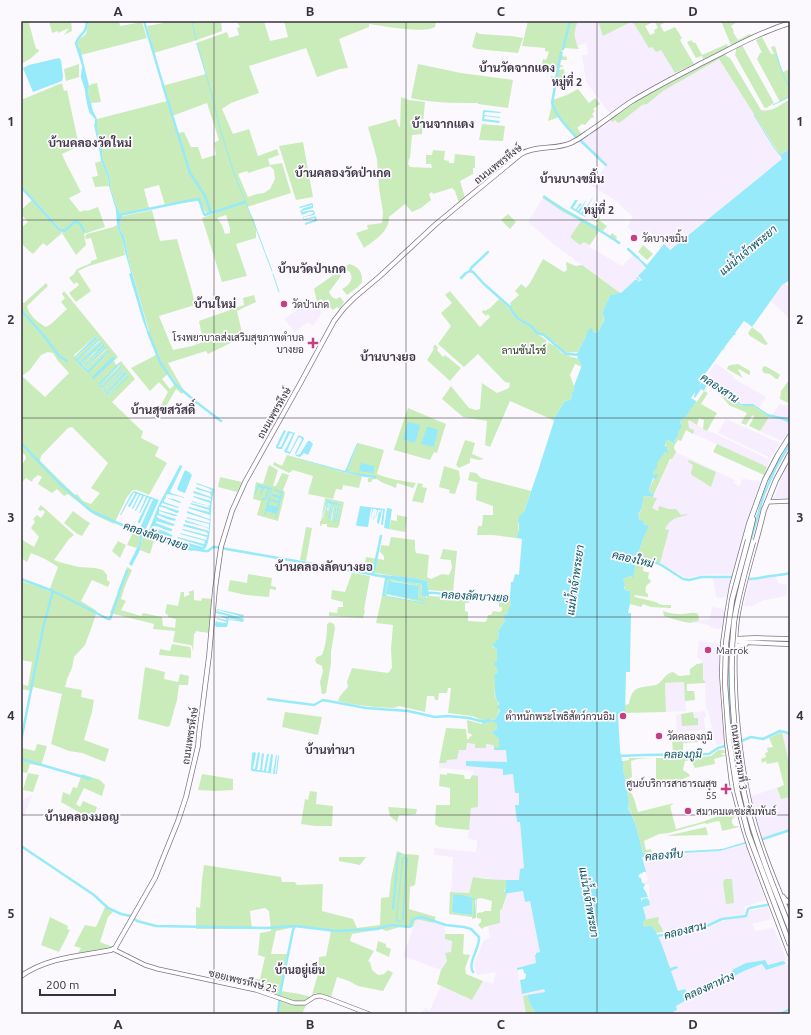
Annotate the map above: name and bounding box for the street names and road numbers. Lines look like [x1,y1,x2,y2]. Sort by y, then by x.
street label: ถนนเพชรหึงษ์ [471,140,524,186]
street label: ถนนเพชรหึงษ์ [253,384,293,441]
street label: ถนนเพชรหึงษ์ [178,706,200,765]
street label: ถนนพระรามที่ 3 [729,723,752,791]
street label: ซอยเพชรหึงษ์ 25 [208,965,279,995]

